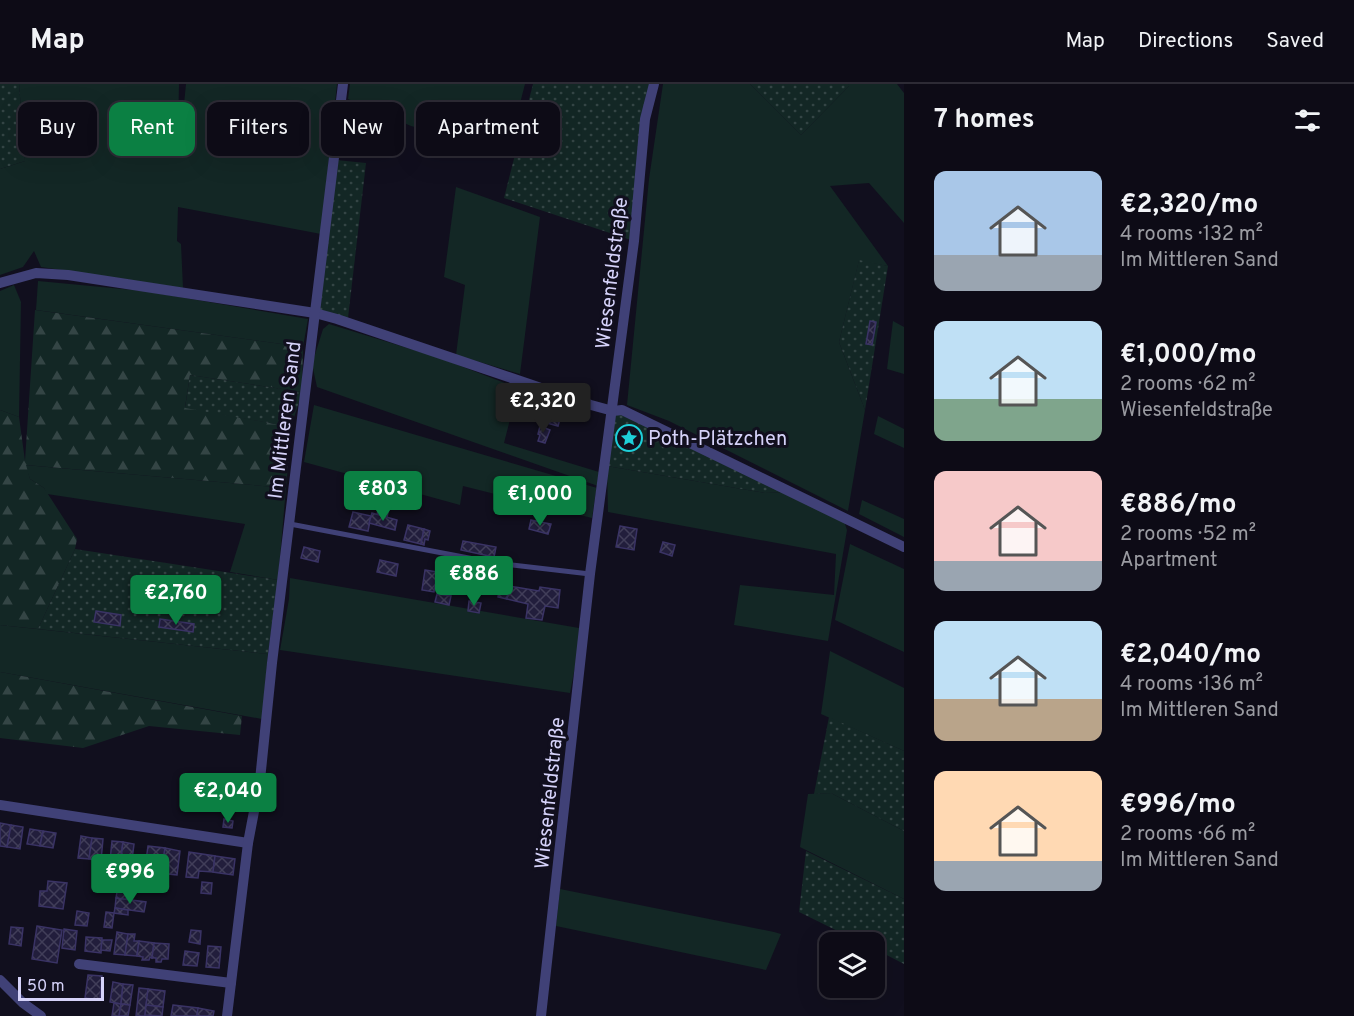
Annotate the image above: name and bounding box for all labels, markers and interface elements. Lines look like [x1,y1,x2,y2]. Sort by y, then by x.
text: Map [30,23,85,59]
text: Map [1065,28,1105,55]
text: Directions [1138,28,1233,55]
text: Saved [1266,28,1324,55]
chip: Buy [18,102,97,156]
chip: Rent [109,102,195,156]
chip: Filters [207,102,309,156]
chip: New [321,102,404,156]
chip: Apartment [416,102,560,156]
text: 7 homes [934,104,1034,137]
icon: filters [1291,104,1324,137]
text: €2,320/mo [1120,189,1258,222]
icon: home [982,195,1054,267]
street label: Wiesenfeldstraße [591,196,635,351]
text: 4 rooms · 132 m² [1120,222,1263,248]
text: Im Mittleren Sand [1120,248,1279,274]
text: €1,000/mo [1120,339,1256,372]
street label: Im Mittleren Sand [263,340,309,501]
icon: home [982,345,1054,417]
text: 2 rooms · 62 m² [1120,372,1256,398]
pin: €2,320 [494,383,592,434]
text: €2,320 [510,389,576,415]
text: Wiesenfeldstraße [1120,398,1273,424]
place icon: Poth-Plätzchen [614,423,644,453]
place label: Poth-Plätzchen [648,427,787,453]
pin: €803 [347,471,419,522]
pin: €1,000 [491,476,589,527]
text: €803 [358,477,408,503]
text: €1,000 [507,482,573,508]
text: €886/mo [1120,489,1236,522]
icon: home [982,495,1054,567]
text: 2 rooms · 52 m² [1120,522,1256,548]
text: Apartment [1120,548,1218,574]
pin: €886 [438,556,510,607]
text: €886 [449,562,499,588]
pin: €2,760 [127,575,225,626]
text: €2,760 [144,581,208,607]
text: €2,040/mo [1120,639,1261,672]
icon: home [982,645,1054,717]
text: 4 rooms · 136 m² [1120,672,1263,698]
text: Im Mittleren Sand [1120,698,1279,724]
street label: Wiesenfeldstraße [530,716,572,871]
pin: €2,040 [179,773,277,824]
text: €2,040 [193,779,263,805]
text: €996/mo [1120,789,1236,822]
icon: home [982,795,1054,867]
text: 2 rooms · 66 m² [1120,822,1255,848]
text: Im Mittleren Sand [1120,848,1279,874]
pin: €996 [94,854,166,905]
text: €996 [105,860,155,886]
map controls [819,932,885,998]
button: layers [819,932,885,998]
scale bar [18,974,104,1002]
text: 50 m [27,977,65,997]

